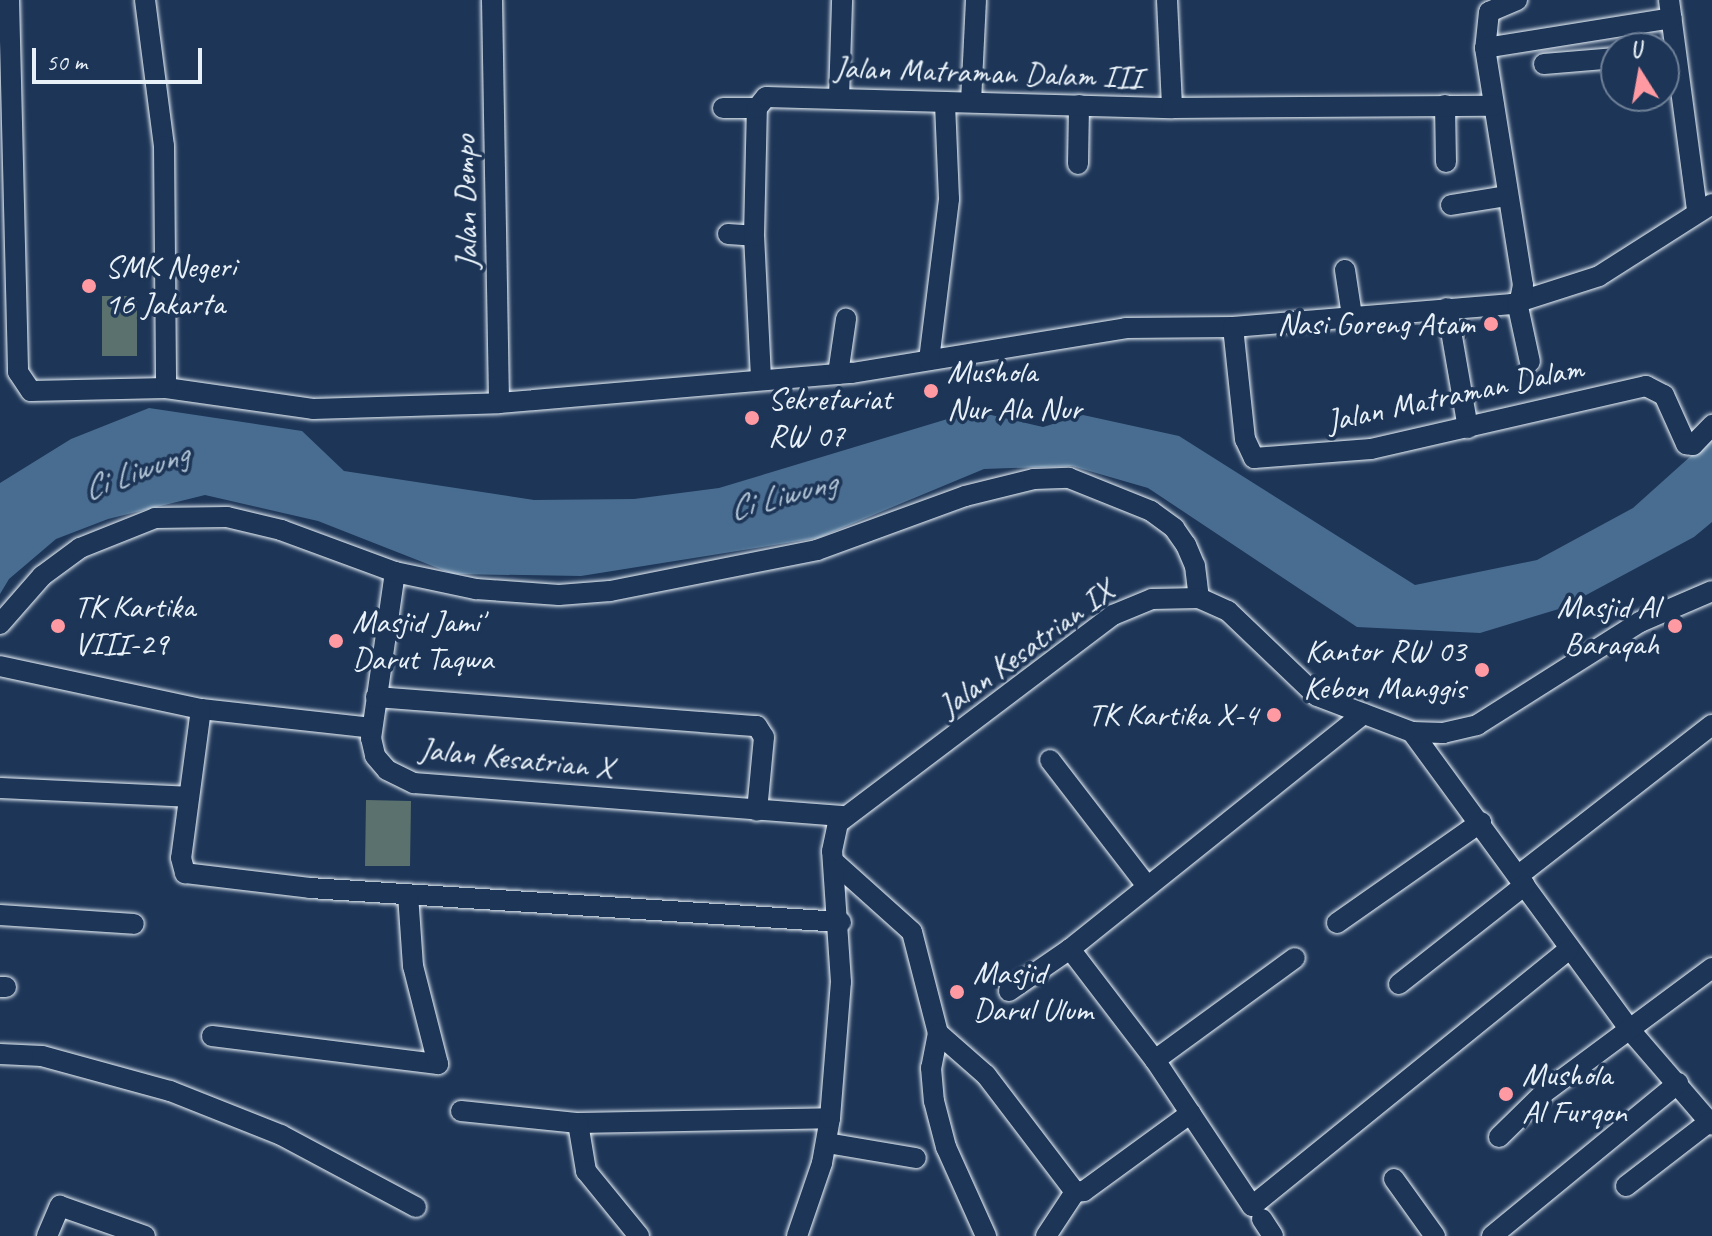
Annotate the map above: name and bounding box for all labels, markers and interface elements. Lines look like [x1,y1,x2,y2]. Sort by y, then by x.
scale bar [36,32,206,82]
north arrow [1600,32,1680,112]
text: U [1628,36,1644,65]
text: 50 m [46,47,87,77]
street label: Jalan Matraman Dalam III [834,48,1142,98]
street label: Jalan Dempo [446,134,486,270]
place label: SMK Negeri 16 Jakarta [105,249,236,324]
marker: SMK Negeri 16 Jakarta [80,277,98,295]
place label: Nasi Goreng Atam [1275,305,1475,343]
marker: Nasi Goreng Atam [1482,315,1500,333]
street label: Jalan Matraman Dalam [1324,349,1586,441]
place label: Mushola Nur Ala Nur [947,354,1083,429]
place label: Sekretariat RW 07 [768,381,892,456]
marker: Mushola Nur Ala Nur [922,382,940,400]
marker: Sekretariat RW 07 [743,409,761,427]
water label: Ci Liwung [77,433,193,509]
water label: Ci Liwung [724,461,840,529]
street label: Jalan Kesatrian IX [931,573,1121,725]
place label: TK Kartika VIII-29 [74,589,194,664]
place label: Masjid Al Baraqah [1557,589,1659,664]
place label: Masjid Jami' Darut Taqwa [352,604,493,679]
marker: TK Kartika VIII-29 [49,617,67,635]
marker: Masjid Al Baraqah [1666,617,1684,635]
marker: Masjid Jami' Darut Taqwa [327,632,345,650]
place label: Kantor RW 03 Kebon Manggis [1303,633,1466,708]
marker: Kantor RW 03 Kebon Manggis [1473,661,1491,679]
place label: TK Kartika X-4 [1089,696,1258,734]
marker: TK Kartika X-4 [1265,706,1283,724]
street label: Jalan Kesatrian X [418,730,614,788]
place label: Masjid Darul Ulum [973,955,1095,1030]
marker: Masjid Darul Ulum [948,983,966,1001]
place label: Mushola Al Furqon [1522,1057,1627,1132]
marker: Mushola Al Furqon [1497,1085,1515,1103]

